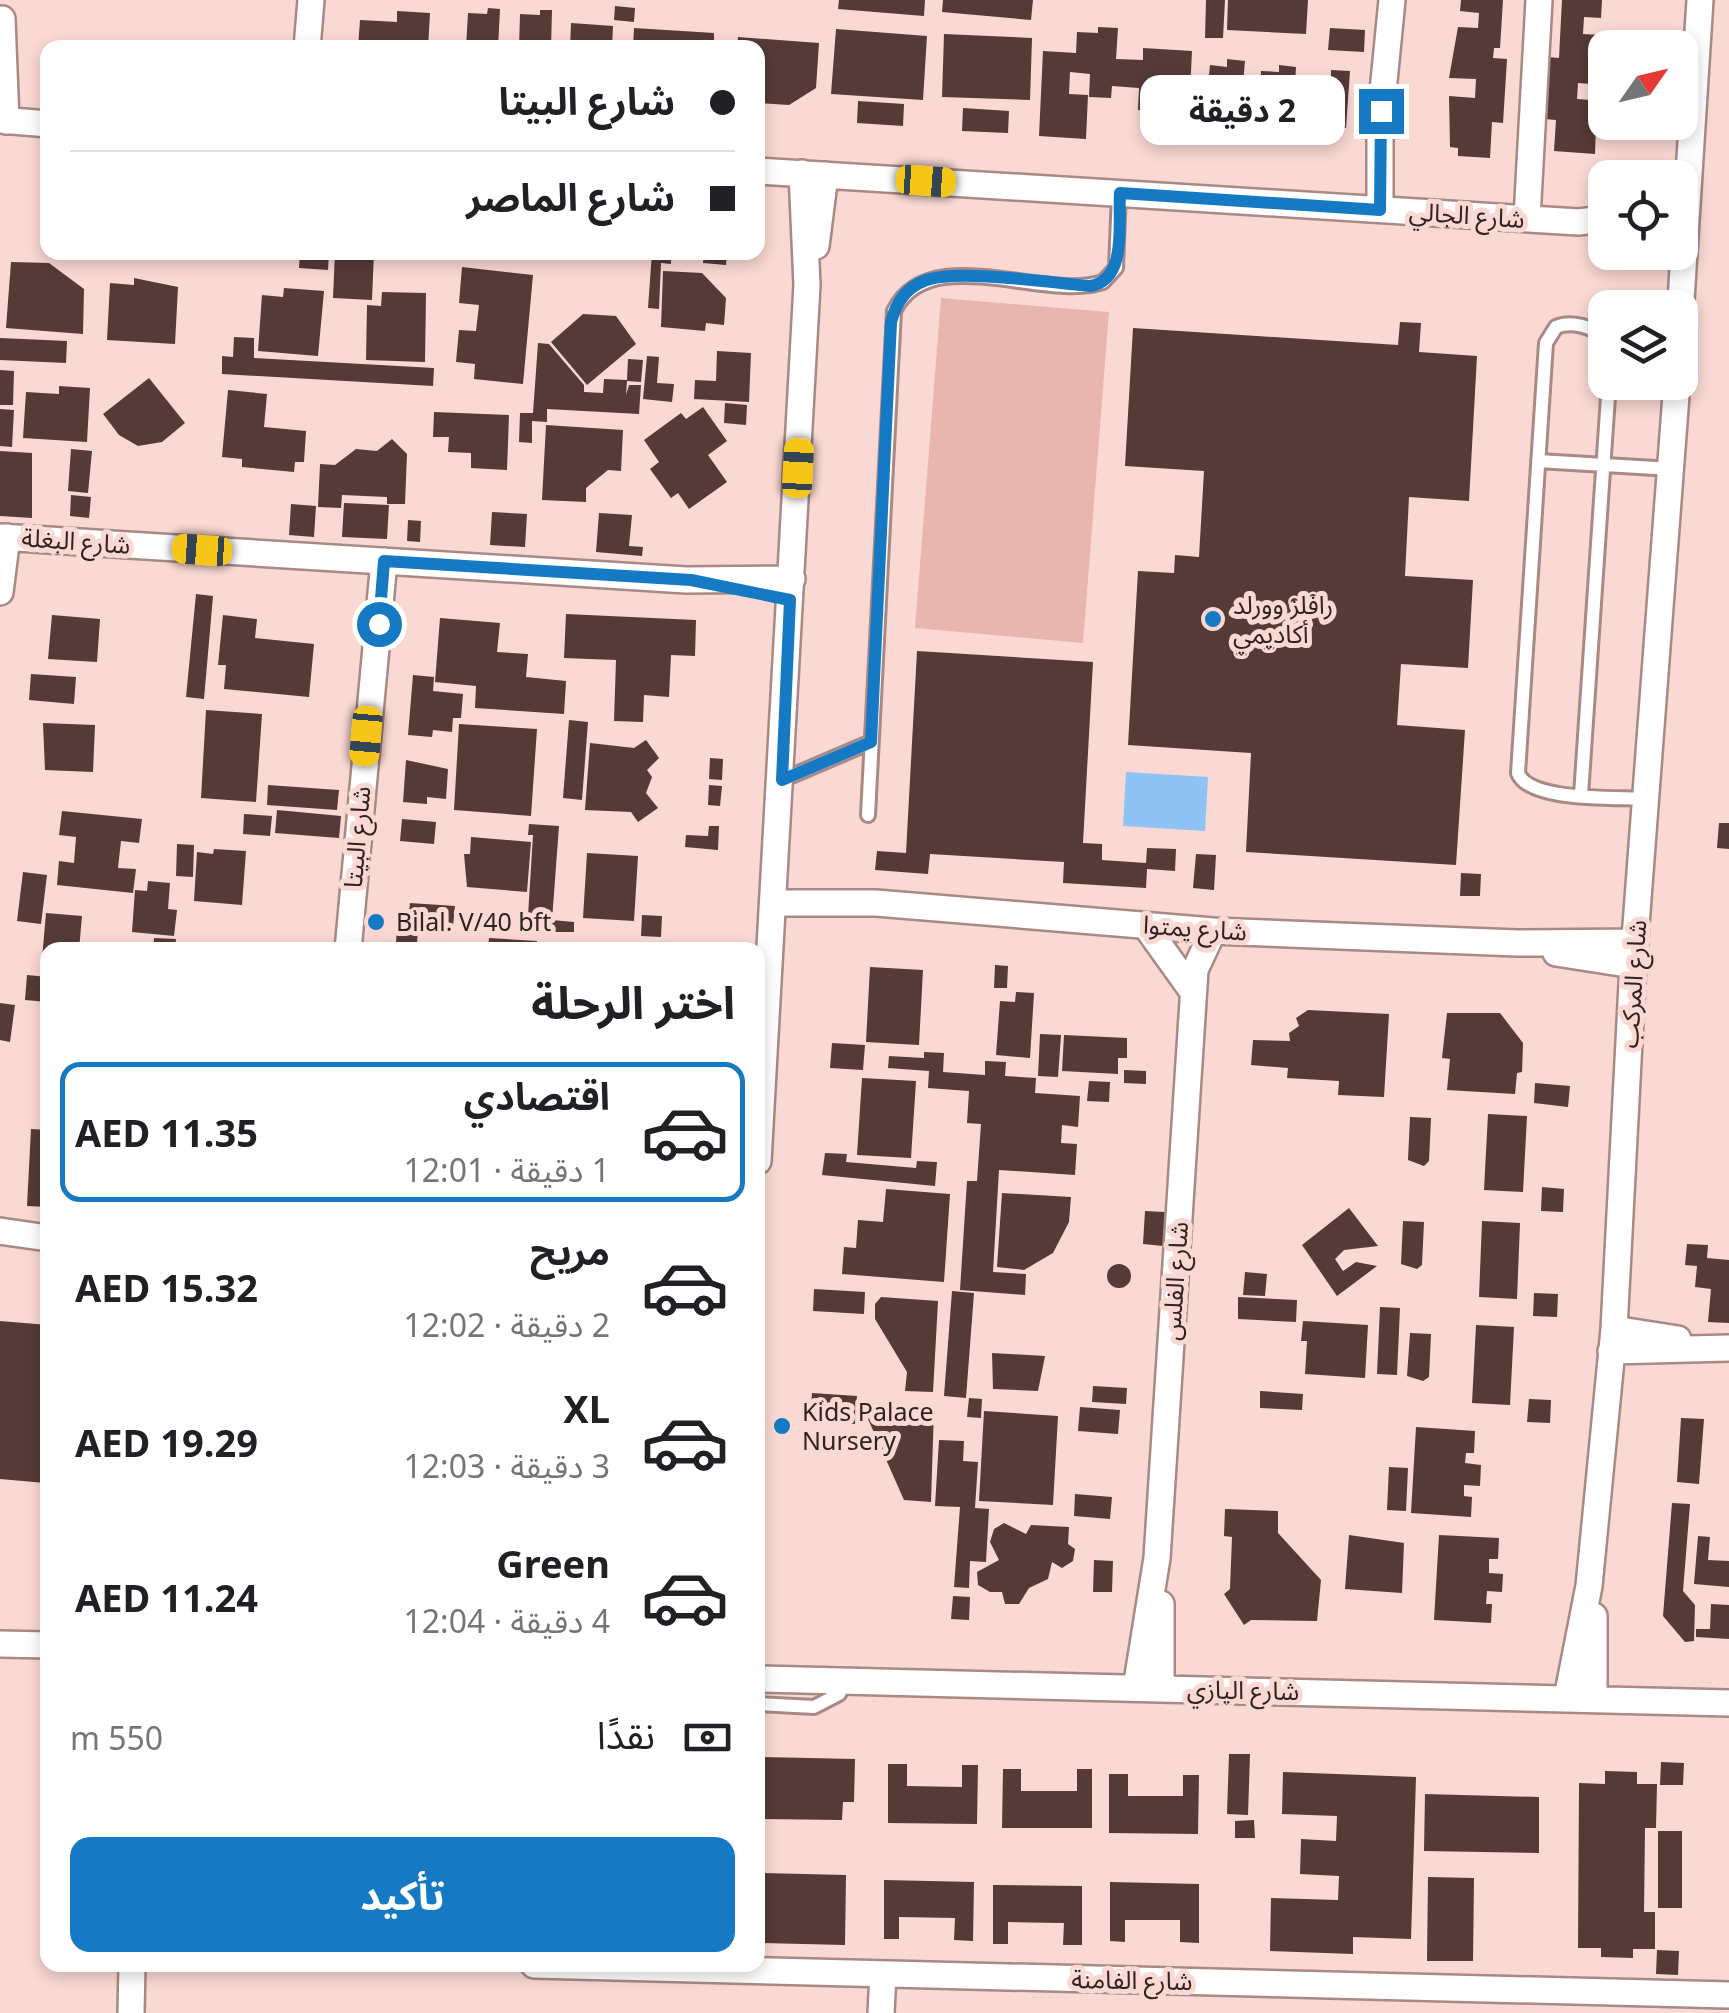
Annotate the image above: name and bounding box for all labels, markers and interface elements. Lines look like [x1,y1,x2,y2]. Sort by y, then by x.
north arrow [1588,30,1698,140]
map controls [1588,30,1698,400]
text: شارع البيتا [498,74,675,126]
callout: 2 دقيقة [1141,76,1346,146]
text: 2 دقيقة [1189,88,1296,131]
route end [1359,89,1404,134]
button: locate [1588,160,1698,270]
car [895,164,957,198]
text: شارع الماصر [466,170,675,222]
street label: شارع الجالي [1408,193,1526,239]
button: layers [1588,290,1698,400]
car [781,437,815,499]
street label: شارع البغلة [20,519,132,564]
car [171,533,233,567]
place label: رافلز وورلد أكاديمي [1233,587,1333,654]
route start [357,602,402,647]
marker: رافلز وورلد أكاديمي [1202,608,1224,630]
car [348,705,384,767]
street label: شارع البيتا [335,785,380,890]
place label: Bilal. V/40 bft [396,904,551,938]
street label: شارع يمتوا [1142,906,1248,951]
marker: Bilal. V/40 bft [365,911,387,933]
street label: شارع المركب [1611,919,1656,1049]
text: اختر الرحلة [531,971,735,1032]
text: اقتصادي [464,1069,610,1121]
icon: car [640,1087,730,1177]
text: AED 11.35 [75,1106,258,1158]
text: 1 دقيقة · 12:01 [403,1148,610,1191]
street label: شارع الفلس [1153,1220,1198,1342]
text: مريح [530,1224,610,1276]
icon: car [640,1242,730,1332]
text: AED 15.32 [75,1261,258,1313]
text: 2 دقيقة · 12:02 [403,1303,610,1346]
text: XL [563,1382,610,1434]
place label: Kids Palace Nursery [802,1394,934,1457]
icon: car [640,1397,730,1487]
marker: Kids Palace Nursery [771,1415,793,1437]
text: AED 19.29 [75,1416,258,1468]
text: 3 دقيقة · 12:03 [403,1444,610,1487]
text: Green [496,1537,610,1589]
icon: car [640,1552,730,1642]
text: AED 11.24 [75,1571,258,1623]
text: 4 دقيقة · 12:04 [403,1599,610,1642]
street label: شارع اليازي [1186,1671,1300,1711]
text: نقدًا [597,1708,655,1760]
icon: cash [680,1710,735,1765]
text: 550 m [70,1716,163,1759]
button: تأكيد [70,1837,735,1952]
street label: شارع الفامنة [1071,1961,1193,2000]

